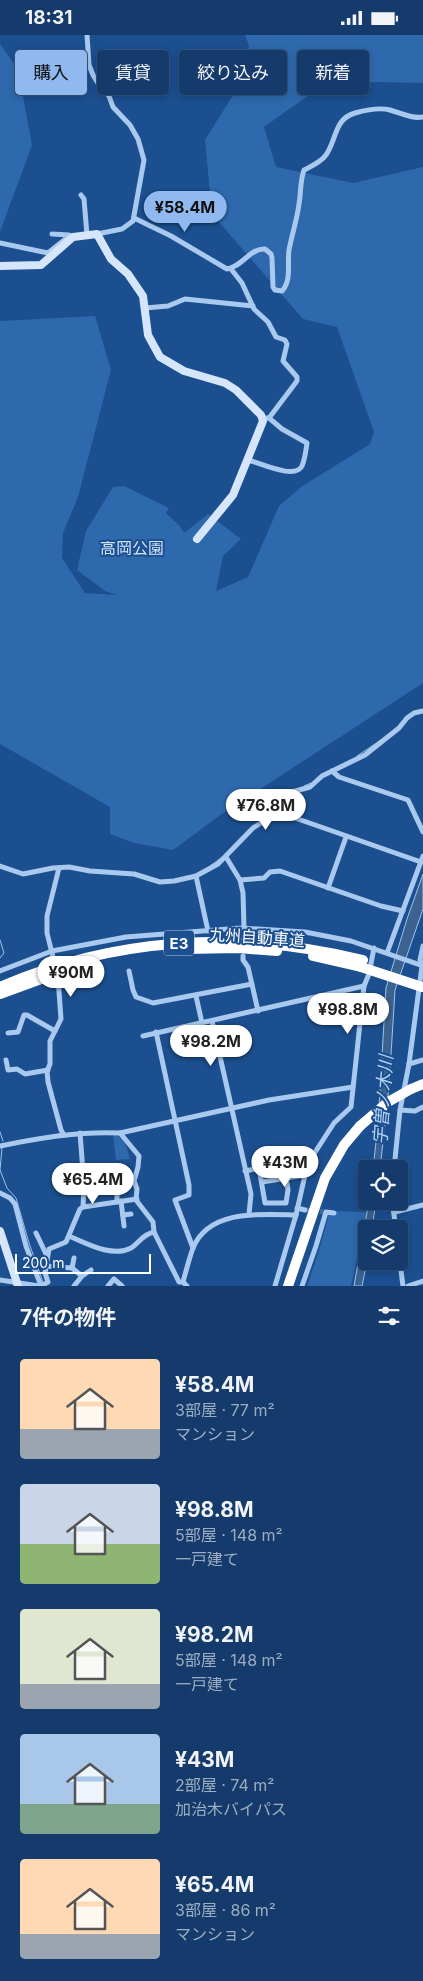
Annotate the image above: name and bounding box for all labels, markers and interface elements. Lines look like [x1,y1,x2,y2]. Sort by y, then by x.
text: 18:31 [25,6,72,29]
chip: 購入 [15,50,87,95]
chip: 賃貸 [97,50,169,95]
chip: 絞り込み [179,50,287,95]
chip: 新着 [297,50,369,95]
pin: ¥58.4M [144,191,226,233]
text: ¥58.4M [155,197,215,217]
park label: 高岡公園 [100,538,164,558]
pin: ¥76.8M [225,789,307,831]
text: ¥76.8M [237,795,295,815]
street label: 九州自動車道 [208,924,306,950]
road number: E3 [164,931,194,955]
pin: ¥90M [41,955,101,998]
text: ¥90M [48,962,94,982]
pin: ¥98.8M [307,993,389,1035]
text: ¥98.8M [318,999,378,1019]
pin: ¥98.2M [170,1025,252,1067]
text: ¥98.2M [181,1031,241,1051]
water label: 宇曽ノ木川 [369,1052,397,1146]
pin: ¥43M [255,1145,315,1188]
text: ¥43M [262,1152,308,1172]
map controls [358,1160,408,1270]
button: locate [358,1160,408,1210]
pin: ¥65.4M [52,1163,134,1205]
text: ¥65.4M [63,1169,123,1189]
button: layers [358,1220,408,1270]
scale bar [15,1251,151,1274]
text: 200 m [22,1254,64,1271]
icon: filters [375,1302,403,1330]
text: 7件の物件 [20,1305,116,1330]
text: ¥58.4M [175,1372,254,1397]
icon: home [60,1379,120,1439]
text: 3部屋 · 77 m² [175,1400,275,1420]
text: マンション [175,1424,255,1444]
text: ¥98.8M [175,1497,254,1522]
icon: home [60,1504,120,1564]
text: 5部屋 · 148 m² [175,1525,283,1545]
text: 一戸建て [175,1549,239,1569]
text: ¥98.2M [175,1622,254,1647]
icon: home [60,1629,120,1689]
text: 5部屋 · 148 m² [175,1650,283,1670]
text: 一戸建て [175,1674,239,1694]
text: ¥43M [175,1747,234,1772]
icon: home [60,1754,120,1814]
text: 2部屋 · 74 m² [175,1775,274,1795]
text: 加治木バイパス [175,1799,287,1819]
text: ¥65.4M [175,1872,254,1897]
icon: home [60,1879,120,1939]
text: 3部屋 · 86 m² [175,1900,276,1920]
text: マンション [175,1924,255,1944]

